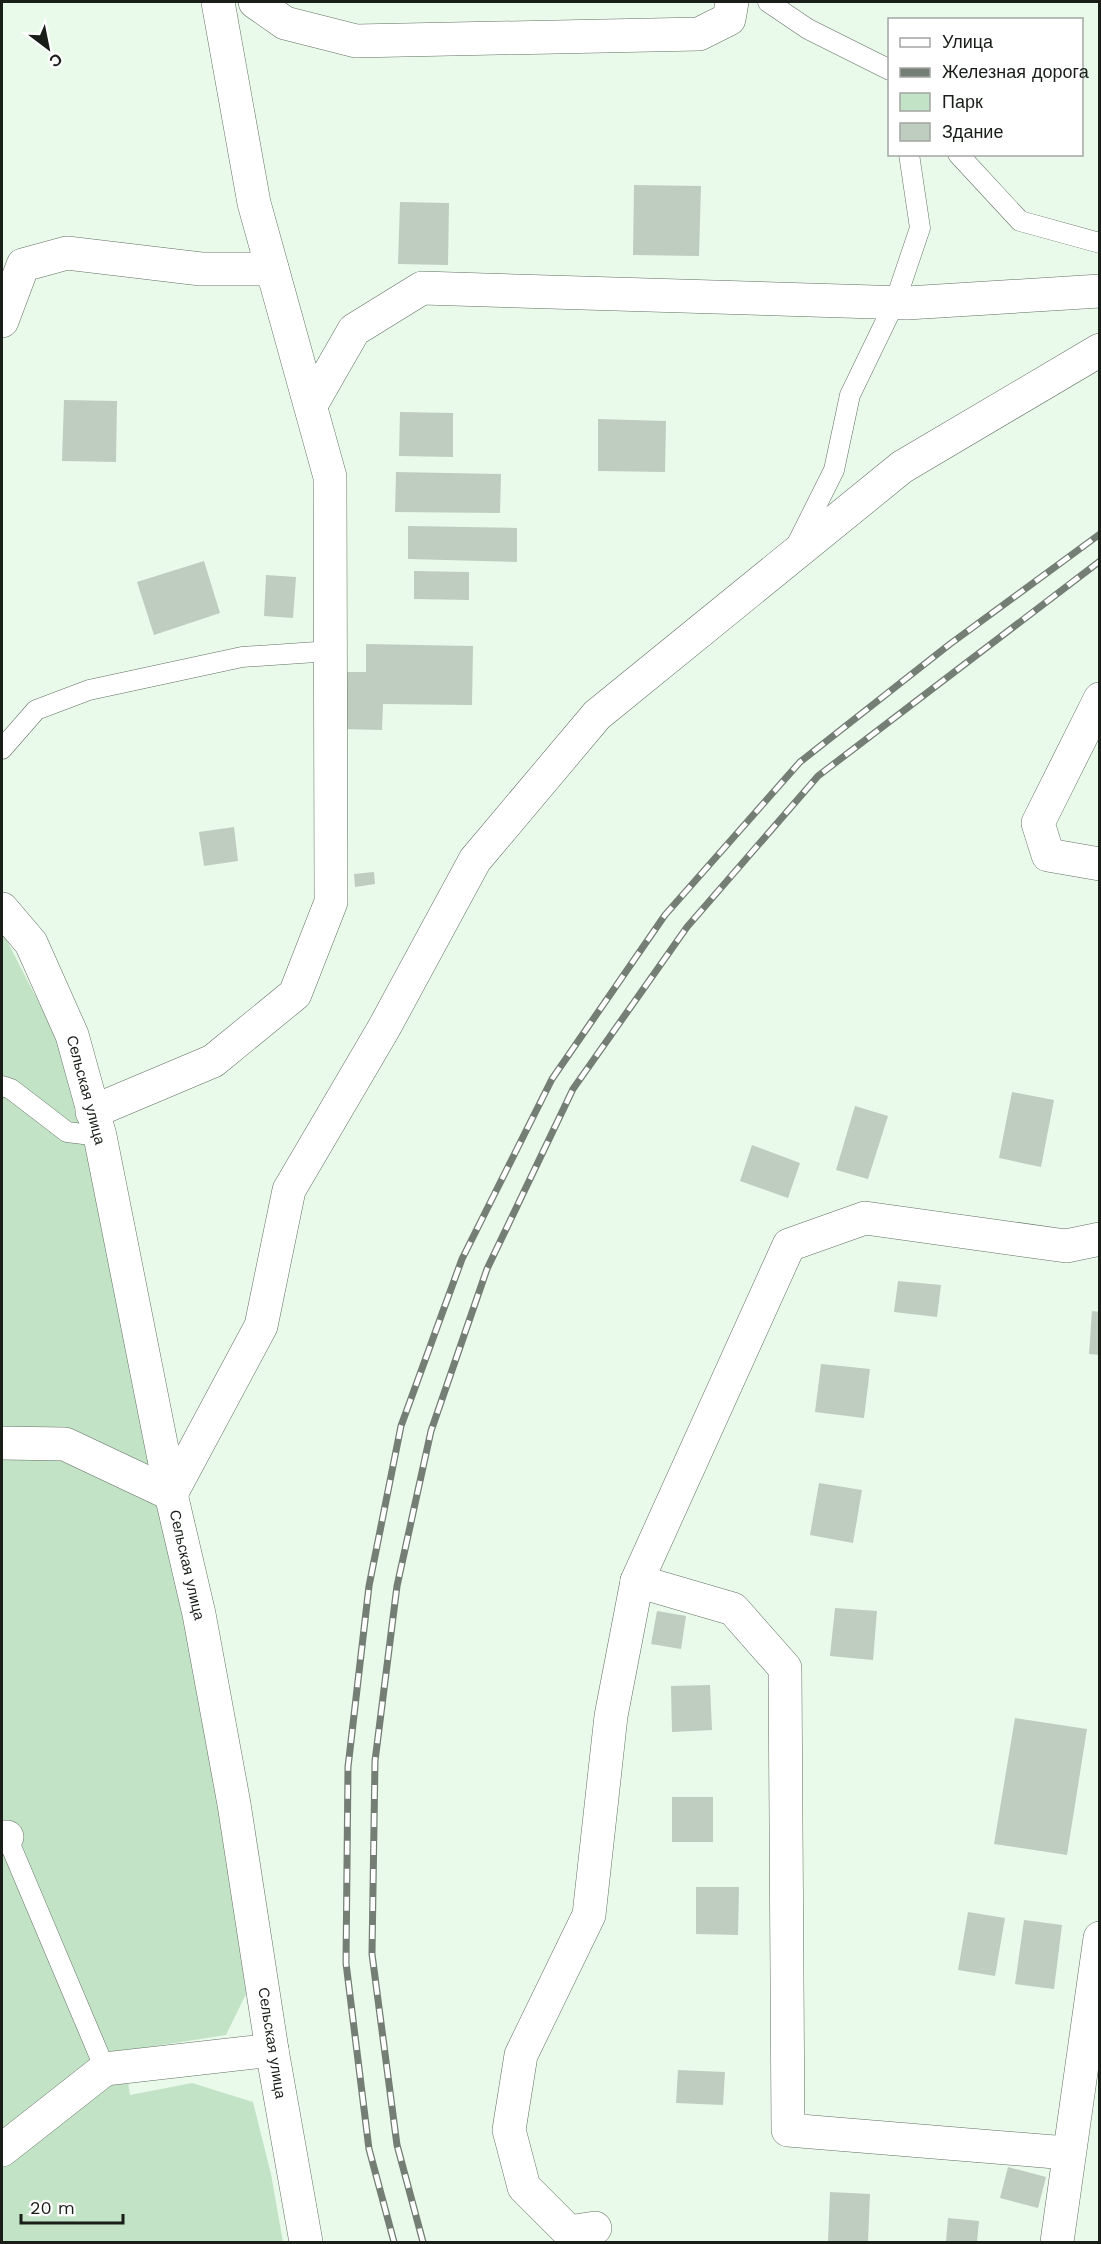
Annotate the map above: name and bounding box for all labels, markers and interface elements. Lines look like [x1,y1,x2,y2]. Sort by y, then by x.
north arrow [18,18,78,78]
legend [888,18,1083,156]
text: Улица [942,31,994,52]
text: С [45,49,66,72]
text: Железная дорога [942,61,1090,82]
text: Парк [942,91,983,112]
text: Здание [942,121,1003,142]
street label: Сельская улица [63,1033,109,1147]
street label: Сельская улица [166,1508,209,1622]
street label: Сельская улица [254,1986,290,2101]
scale bar [21,2187,123,2225]
text: 20 m [30,2197,75,2218]

